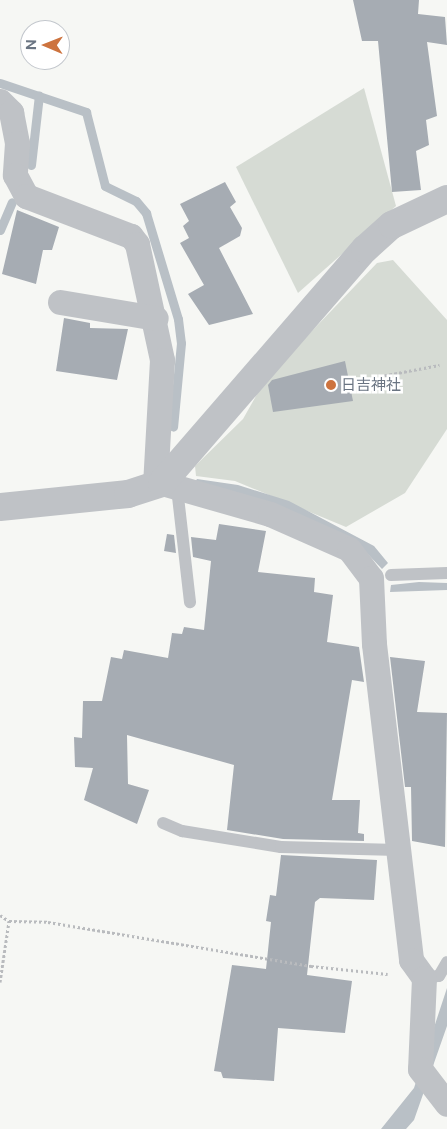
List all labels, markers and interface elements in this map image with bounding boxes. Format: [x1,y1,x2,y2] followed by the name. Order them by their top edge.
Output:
[20,20,70,70] north arrow
[23,39,39,50] text: N
[341,376,401,394] place label: 日吉神社
[325,379,337,391] marker: 日吉神社

